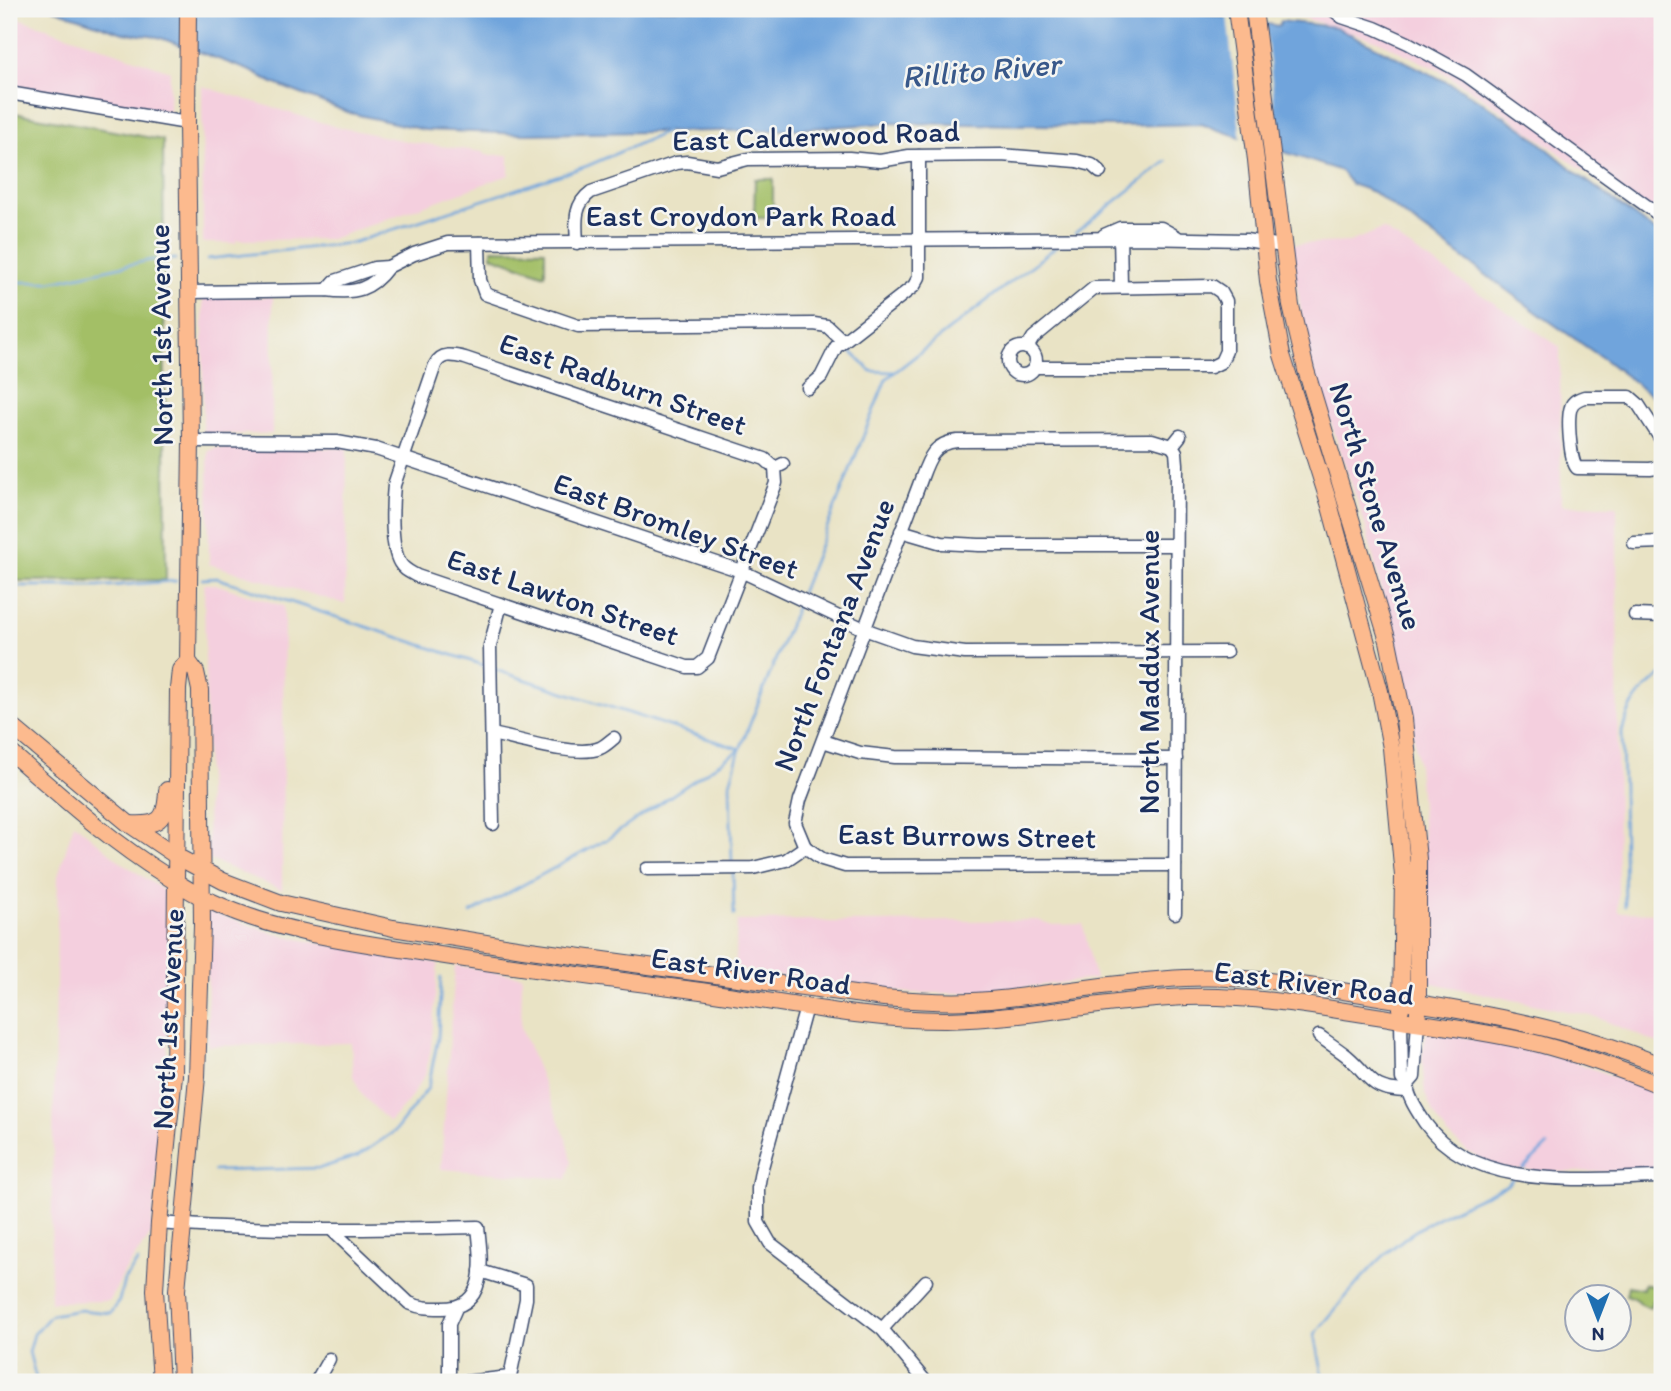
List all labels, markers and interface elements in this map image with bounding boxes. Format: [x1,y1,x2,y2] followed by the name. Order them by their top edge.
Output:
[900,44,1065,96] water label: Rillito River
[672,112,960,159] street label: East Calderwood Road
[586,197,896,234] street label: East Croydon Park Road
[140,224,181,446] street label: North 1st Avenue
[495,324,752,443] street label: East Radburn Street
[1321,377,1432,634] street label: North Stone Avenue
[548,464,804,587] street label: East Bromley Street
[764,493,903,776] street label: North Fontana Avenue
[1130,529,1167,815] street label: North Maddux Avenue
[442,539,684,654] street label: East Lawton Street
[838,815,1096,856] street label: East Burrows Street
[143,907,192,1131] street label: North 1st Avenue
[649,938,853,1003] street label: East River Road
[1212,952,1416,1013] street label: East River Road
[1562,1282,1632,1352] north arrow
[1592,1323,1604,1346] text: N

